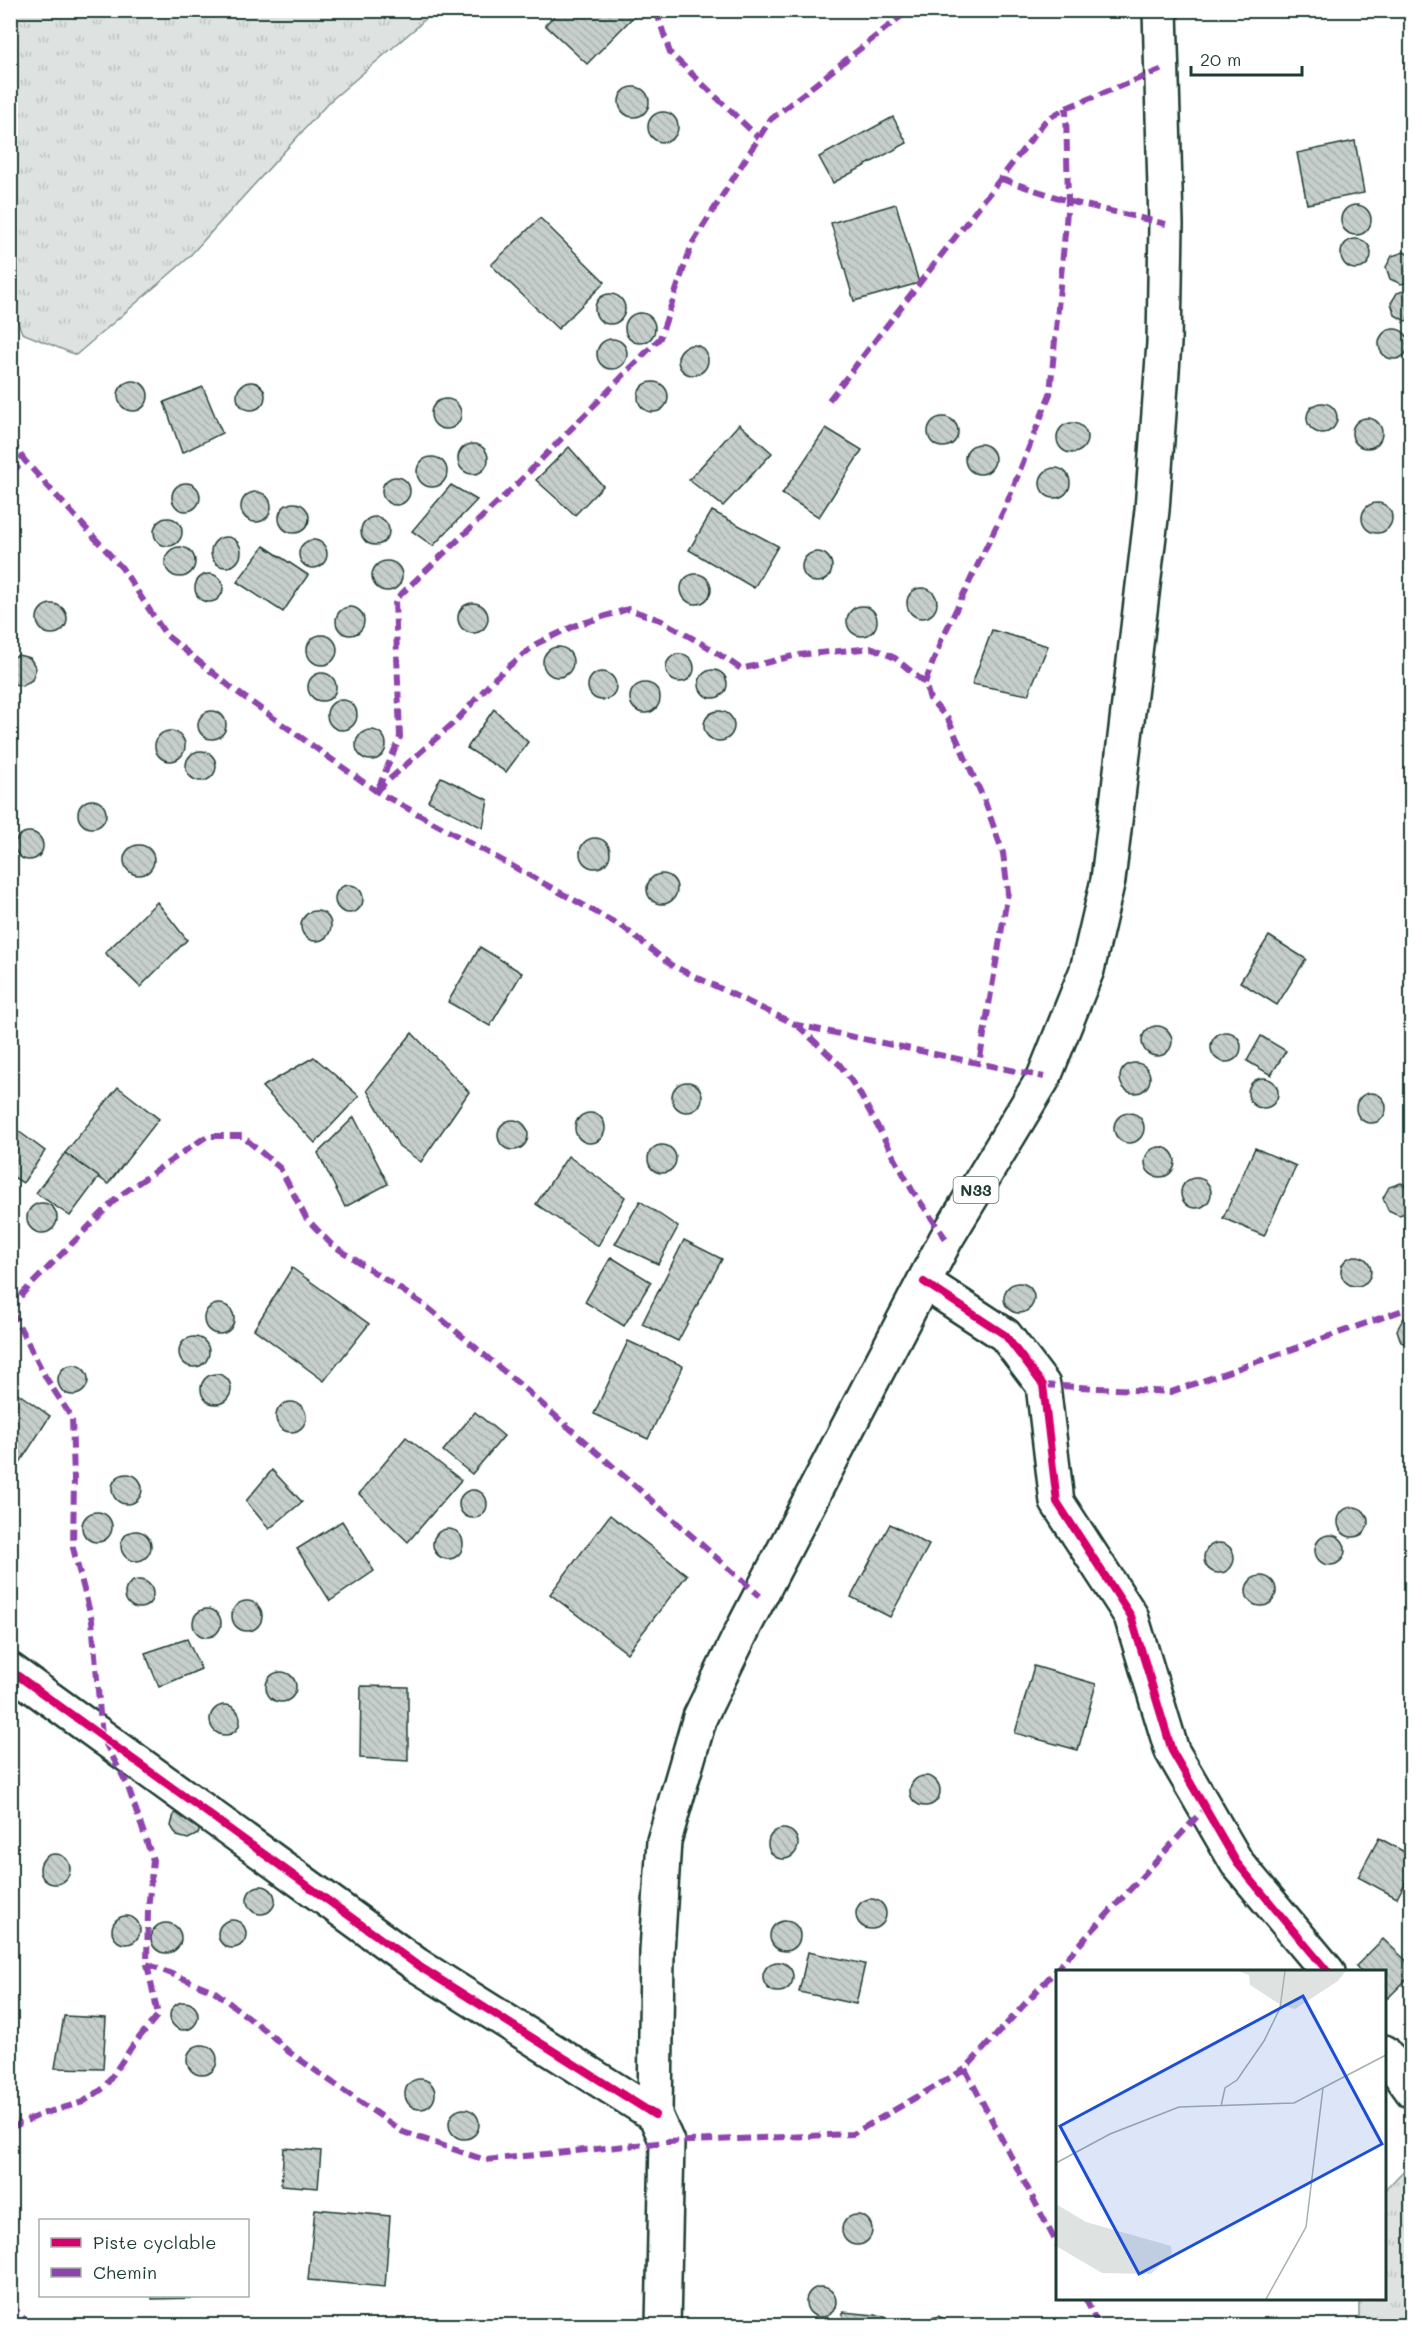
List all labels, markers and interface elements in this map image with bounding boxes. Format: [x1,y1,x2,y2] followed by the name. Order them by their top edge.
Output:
[1191,39,1302,77] scale bar
[1200,47,1241,71] text: 20 m
[954,1177,998,1203] road number: N33
[1056,1970,1386,2300] inset map
[39,2219,249,2297] legend
[93,2230,217,2254] text: Piste cyclable
[93,2260,157,2284] text: Chemin

